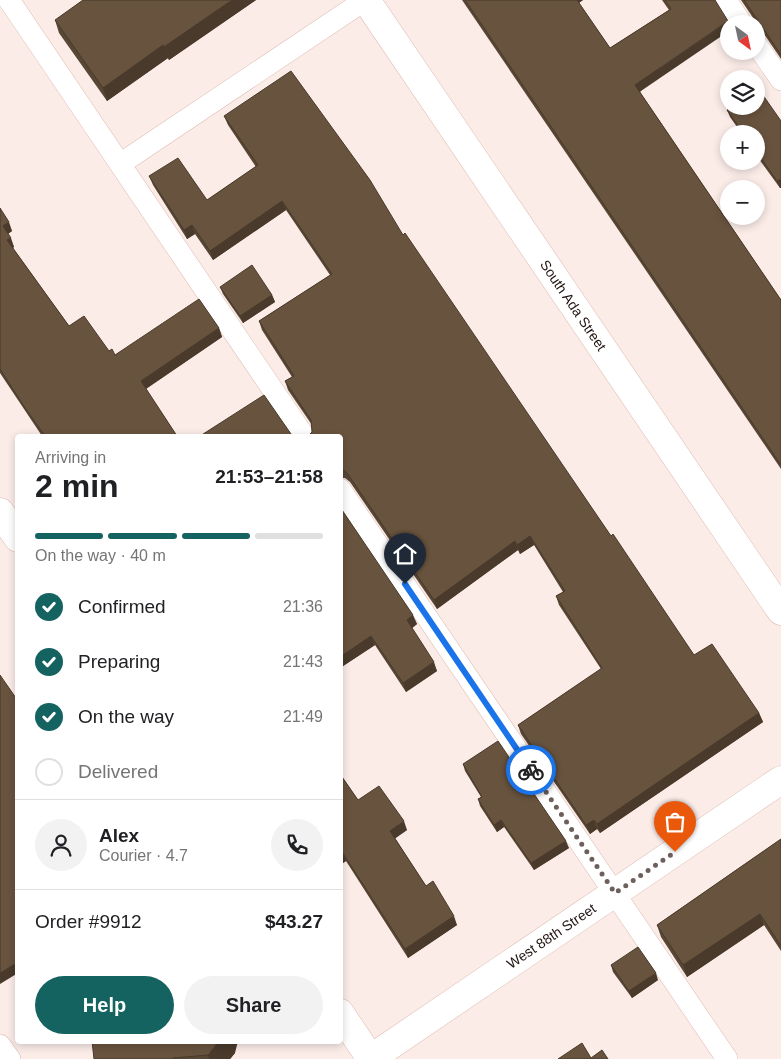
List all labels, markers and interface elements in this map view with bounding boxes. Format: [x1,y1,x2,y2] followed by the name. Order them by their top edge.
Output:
[720,15,765,60] north arrow
[720,15,765,225] map controls
[720,70,765,115] button: layers
[720,125,765,170] button: +
[720,180,765,225] button: −
[537,257,610,354] street label: South Ada Street
[35,449,106,466] text: Arriving in
[215,466,323,487] text: 21:53–21:58
[35,468,119,504] text: 2 min
[384,533,426,584] pin
[391,540,419,568] icon: home
[35,547,166,564] text: On the way · 40 m
[35,593,63,621] icon: check
[78,596,166,617] text: Confirmed
[283,598,323,615] text: 21:36
[35,648,63,676] icon: check
[78,651,160,672] text: Preparing
[283,653,323,670] text: 21:43
[35,703,63,731] icon: check
[78,706,174,727] text: On the way
[283,708,323,725] text: 21:49
[506,745,556,795] courier
[517,756,545,784] icon: bike
[78,761,158,782] text: Delivered
[654,801,696,852] pin
[661,808,689,836] icon: bag
[35,819,87,871] button: person
[271,819,323,871] button: phone
[99,825,139,846] text: Alex
[99,847,188,864] text: Courier · 4.7
[504,900,599,972] street label: West 88th Street
[35,911,142,932] text: Order #9912
[265,911,323,932] text: $43.27
[35,976,174,1034] button: Help
[184,976,323,1034] button: Share

